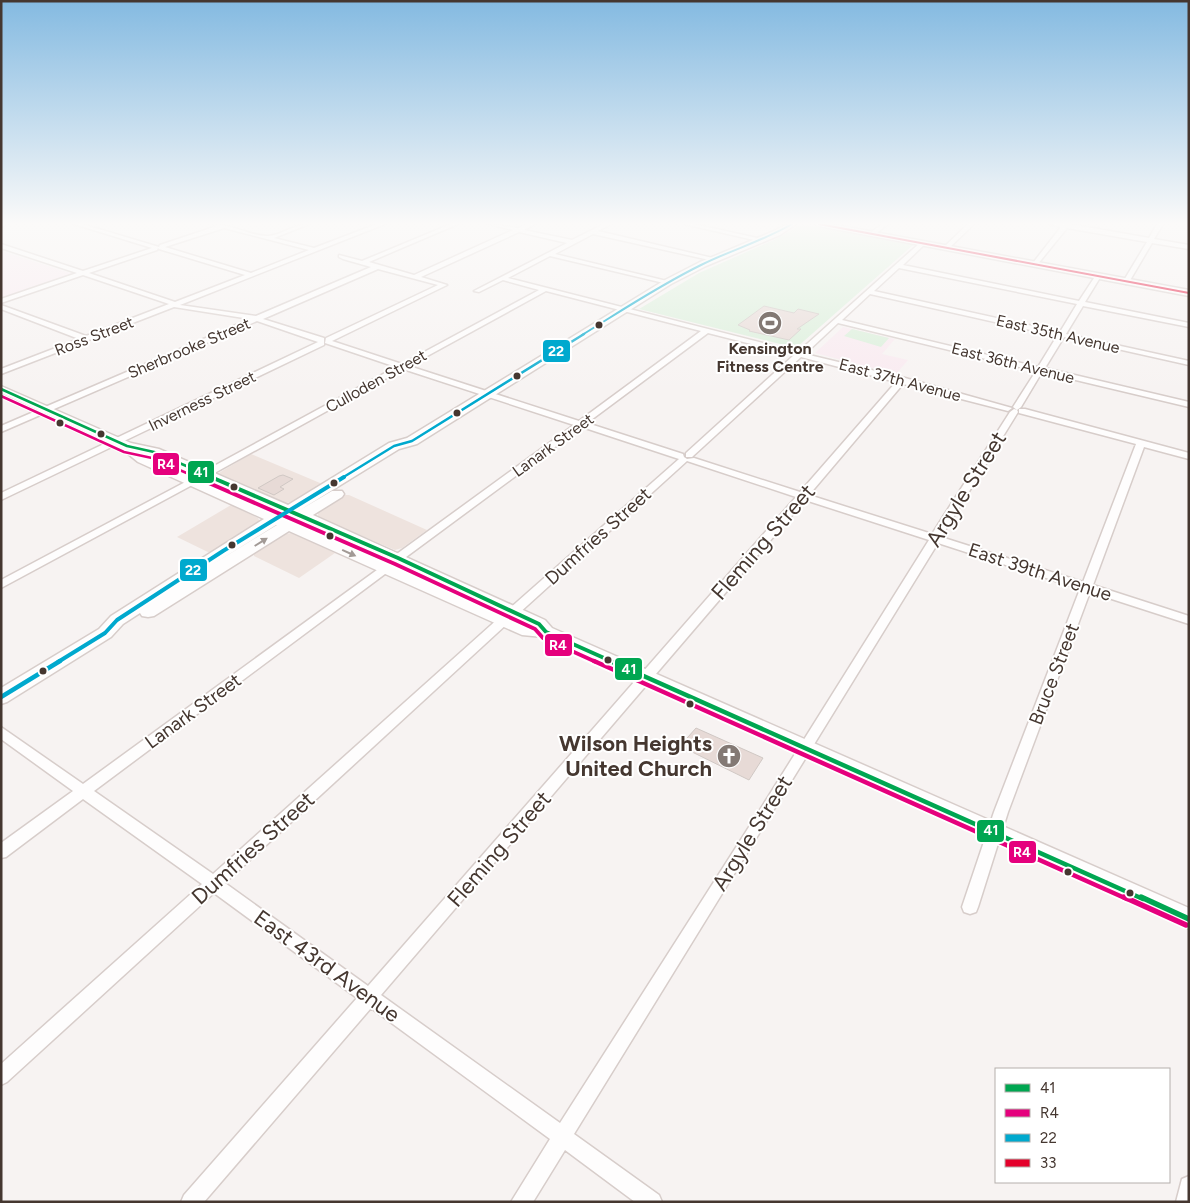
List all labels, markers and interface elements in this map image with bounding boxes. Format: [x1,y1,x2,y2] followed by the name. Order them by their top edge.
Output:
[757,310,783,336] sports icon: Kensington Fitness Centre
[994,311,1122,357] street label: East 35th Avenue
[52,312,136,360] street label: Ross Street
[125,314,253,382] street label: Sherbrooke Street
[594,320,604,330] unlabelled marker
[542,339,571,363] line badge: 22
[716,339,824,376] place label: Kensington Fitness Centre
[950,339,1077,388] street label: East 36th Avenue
[548,343,564,360] text: 22
[322,345,430,417] street label: Culloden Street
[837,355,963,405] street label: East 37th Avenue
[145,367,259,435] street label: Inverness Street
[512,371,522,381] unlabelled marker
[452,408,462,418] unlabelled marker
[509,409,597,481] street label: Lanark Street
[55,418,65,428] unlabelled marker
[920,426,1012,552] street label: Argyle Street
[96,429,106,439] unlabelled marker
[152,452,180,476] line badge: R4
[157,456,175,473] text: R4
[187,460,215,484] line badge: 41
[194,464,208,481] text: 41
[329,478,339,488] unlabelled marker
[705,478,821,606] street label: Fleming Street
[229,482,239,492] unlabelled marker
[540,482,656,590] street label: Dumfries Street
[325,531,335,541] unlabelled marker
[255,538,268,547] one-way arrow
[965,538,1115,606] street label: East 39th Avenue
[227,540,237,550] unlabelled marker
[342,549,356,557] one-way arrow
[179,558,208,582] line badge: 22
[185,562,201,579] text: 22
[1024,620,1084,728] street label: Bruce Street
[544,633,573,657] line badge: R4
[549,637,567,654] text: R4
[603,655,613,665] unlabelled marker
[614,657,643,681] line badge: 41
[622,661,636,678] text: 41
[38,666,48,676] unlabelled marker
[140,668,246,754] street label: Lanark Street
[685,699,695,709] unlabelled marker
[559,730,712,782] place label: Wilson Heights United Church
[716,743,742,769] church icon: Wilson Heights United Church
[706,770,798,896] street label: Argyle Street
[441,785,557,913] street label: Fleming Street
[186,786,320,910] street label: Dumfries Street
[976,819,1005,843] line badge: 41
[984,822,998,839] text: 41
[1008,840,1037,864] line badge: R4
[1013,844,1031,861] text: R4
[1063,867,1073,877] unlabelled marker
[1125,888,1135,898] unlabelled marker
[249,904,405,1028] street label: East 43rd Avenue
[995,1068,1170,1183] legend
[1040,1079,1056,1097] text: 41
[1040,1104,1059,1122] text: R4
[1040,1129,1057,1147] text: 22
[1040,1154,1056,1172] text: 33

